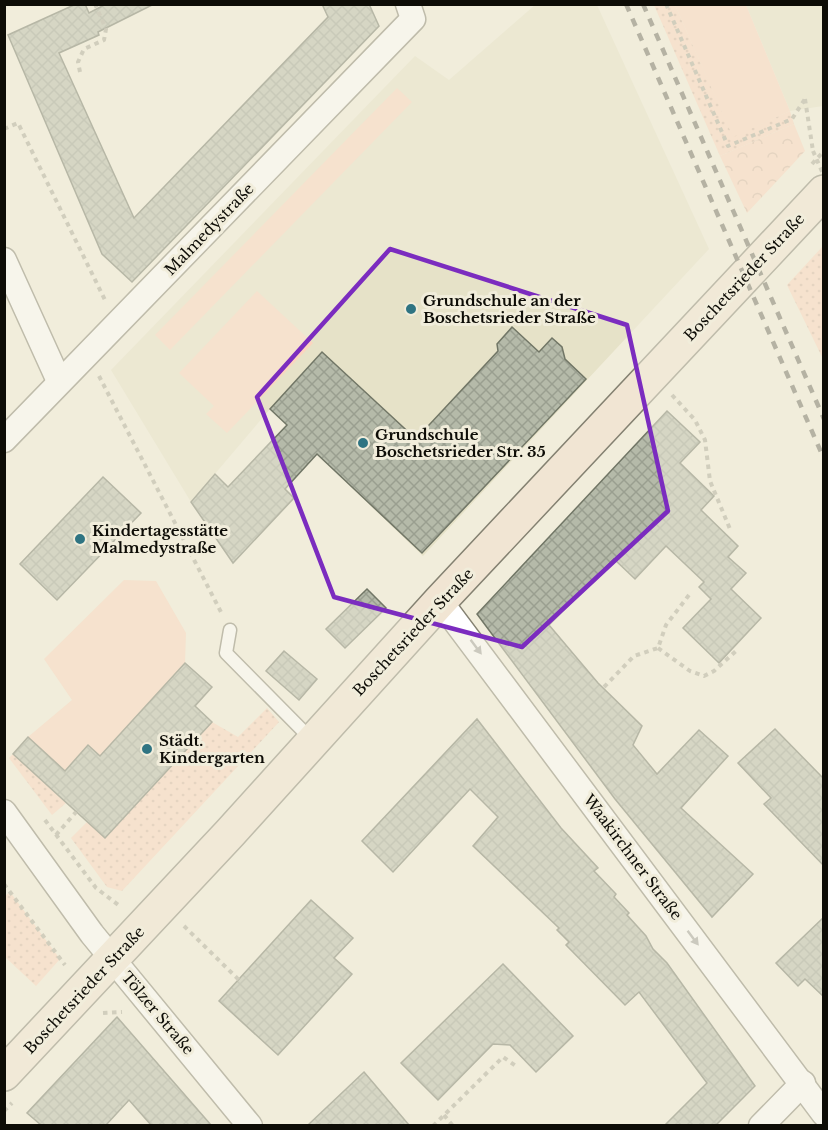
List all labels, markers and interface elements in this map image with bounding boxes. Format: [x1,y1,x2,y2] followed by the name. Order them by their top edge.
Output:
[160,179,258,279] street label: Malmedystraße
[680,209,808,345] street label: Boschetsrieder Straße
[423,291,596,327] place label: Grundschule an der Boschetsrieder Straße
[404,302,418,316] marker: Grundschule an der Boschetsrieder Straße
[375,425,546,461] place label: Grundschule Boschetsrieder Str. 35
[356,436,370,450] marker: Grundschule Boschetsrieder Str. 35
[92,521,228,557] place label: Kindertagesstätte Malmedystraße
[73,532,87,546] marker: Kindertagesstätte Malmedystraße
[349,564,477,700] street label: Boschetsrieder Straße
[469,639,482,655] one-way arrow
[159,731,265,767] place label: Städt. Kindergarten
[140,742,154,756] marker: Städt. Kindergarten
[579,790,686,924] street label: Waakirchner Straße
[20,922,148,1058] street label: Boschetsrieder Straße
[687,930,699,945] one-way arrow
[118,968,198,1058] street label: Tölzer Straße

